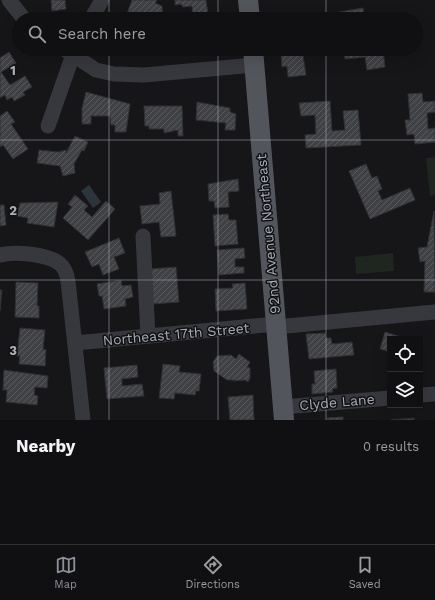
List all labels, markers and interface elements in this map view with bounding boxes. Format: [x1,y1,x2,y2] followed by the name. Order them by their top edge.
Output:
[12,12,423,56] search box
[26,23,48,45] icon: search
[58,25,146,43] text: Search here
[10,63,16,78] text: 1
[253,153,283,315] street label: 92nd Avenue Northeast
[9,203,17,218] text: 2
[102,320,250,348] street label: Northeast 17th Street
[387,336,423,408] map controls
[387,336,423,372] button: locate
[9,343,17,358] text: 3
[387,372,423,408] button: layers
[299,391,375,413] street label: Clyde Lane
[16,436,75,456] text: Nearby
[363,439,419,454] text: 0 results
[54,554,77,591] tab: Map
[186,554,240,591] tab: Directions
[349,554,381,591] tab: Saved

